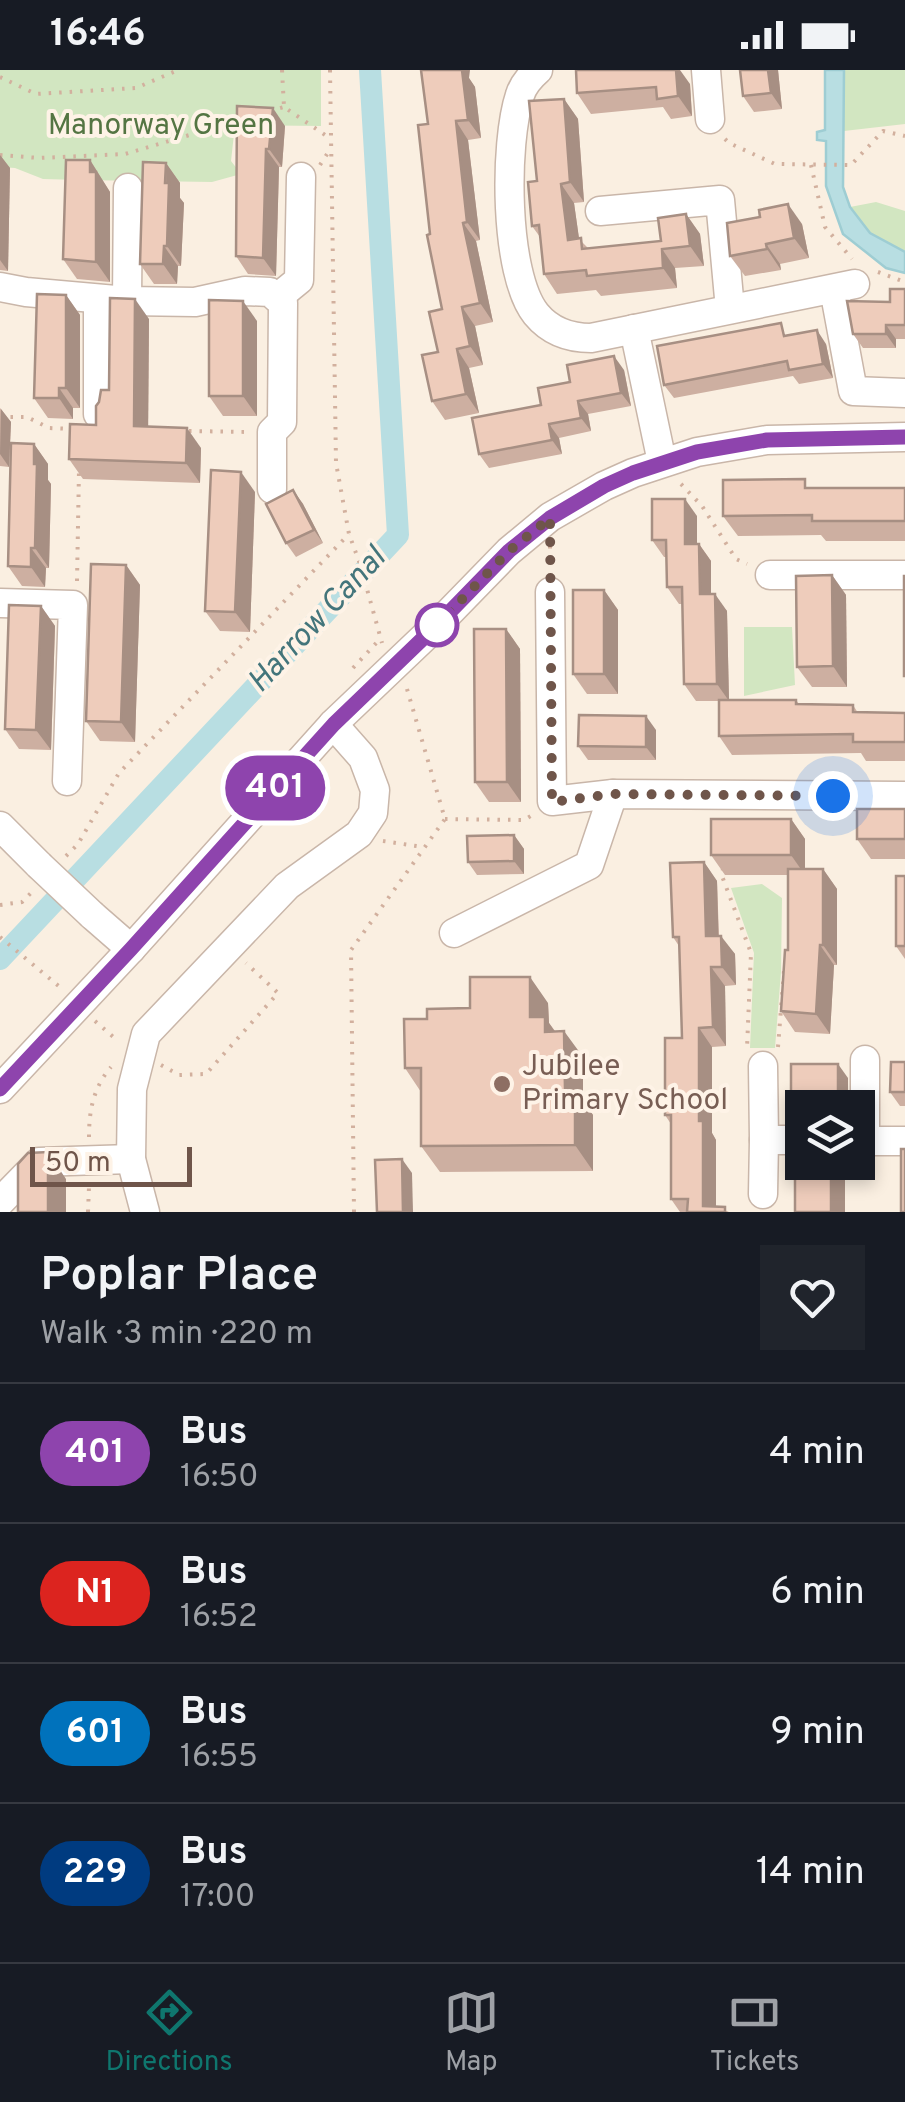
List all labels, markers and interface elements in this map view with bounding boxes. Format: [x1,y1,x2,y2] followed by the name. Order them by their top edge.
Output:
[50,11,146,60] text: 16:46
[48,108,274,145] park label: Manorway Green
[240,538,397,702] water label: Harrow Canal
[416,604,458,646] unlabelled marker
[218,756,332,820] line badge: 401
[245,766,305,810] text: 401
[808,771,858,821] your location
[522,1049,728,1120] place label: Jubilee Primary School
[491,1073,513,1095] marker: Jubilee Primary School
[785,1090,875,1180] map controls
[785,1090,875,1180] button: layers
[30,1142,192,1186] scale bar
[45,1146,111,1182] text: 50 m
[760,1245,865,1350] button: heart
[40,1247,318,1307] text: Poplar Place
[40,1315,313,1355] text: Walk · 3 min · 220 m
[180,1409,247,1458] text: Bus
[769,1429,865,1478] text: 4 min
[65,1431,125,1475] text: 401
[180,1458,259,1498] text: 16:50
[180,1549,247,1598] text: Bus
[770,1569,865,1618] text: 6 min
[75,1571,115,1615] text: N1
[180,1598,258,1638] text: 16:52
[180,1689,247,1738] text: Bus
[770,1709,865,1758] text: 9 min
[66,1711,124,1755] text: 601
[180,1738,258,1778] text: 16:55
[180,1829,247,1878] text: Bus
[756,1849,865,1898] text: 14 min
[63,1851,127,1895] text: 229
[180,1878,255,1918] text: 17:00
[106,1985,233,2081] tab: Directions
[444,1985,499,2081] tab: Map
[710,1985,799,2081] tab: Tickets

